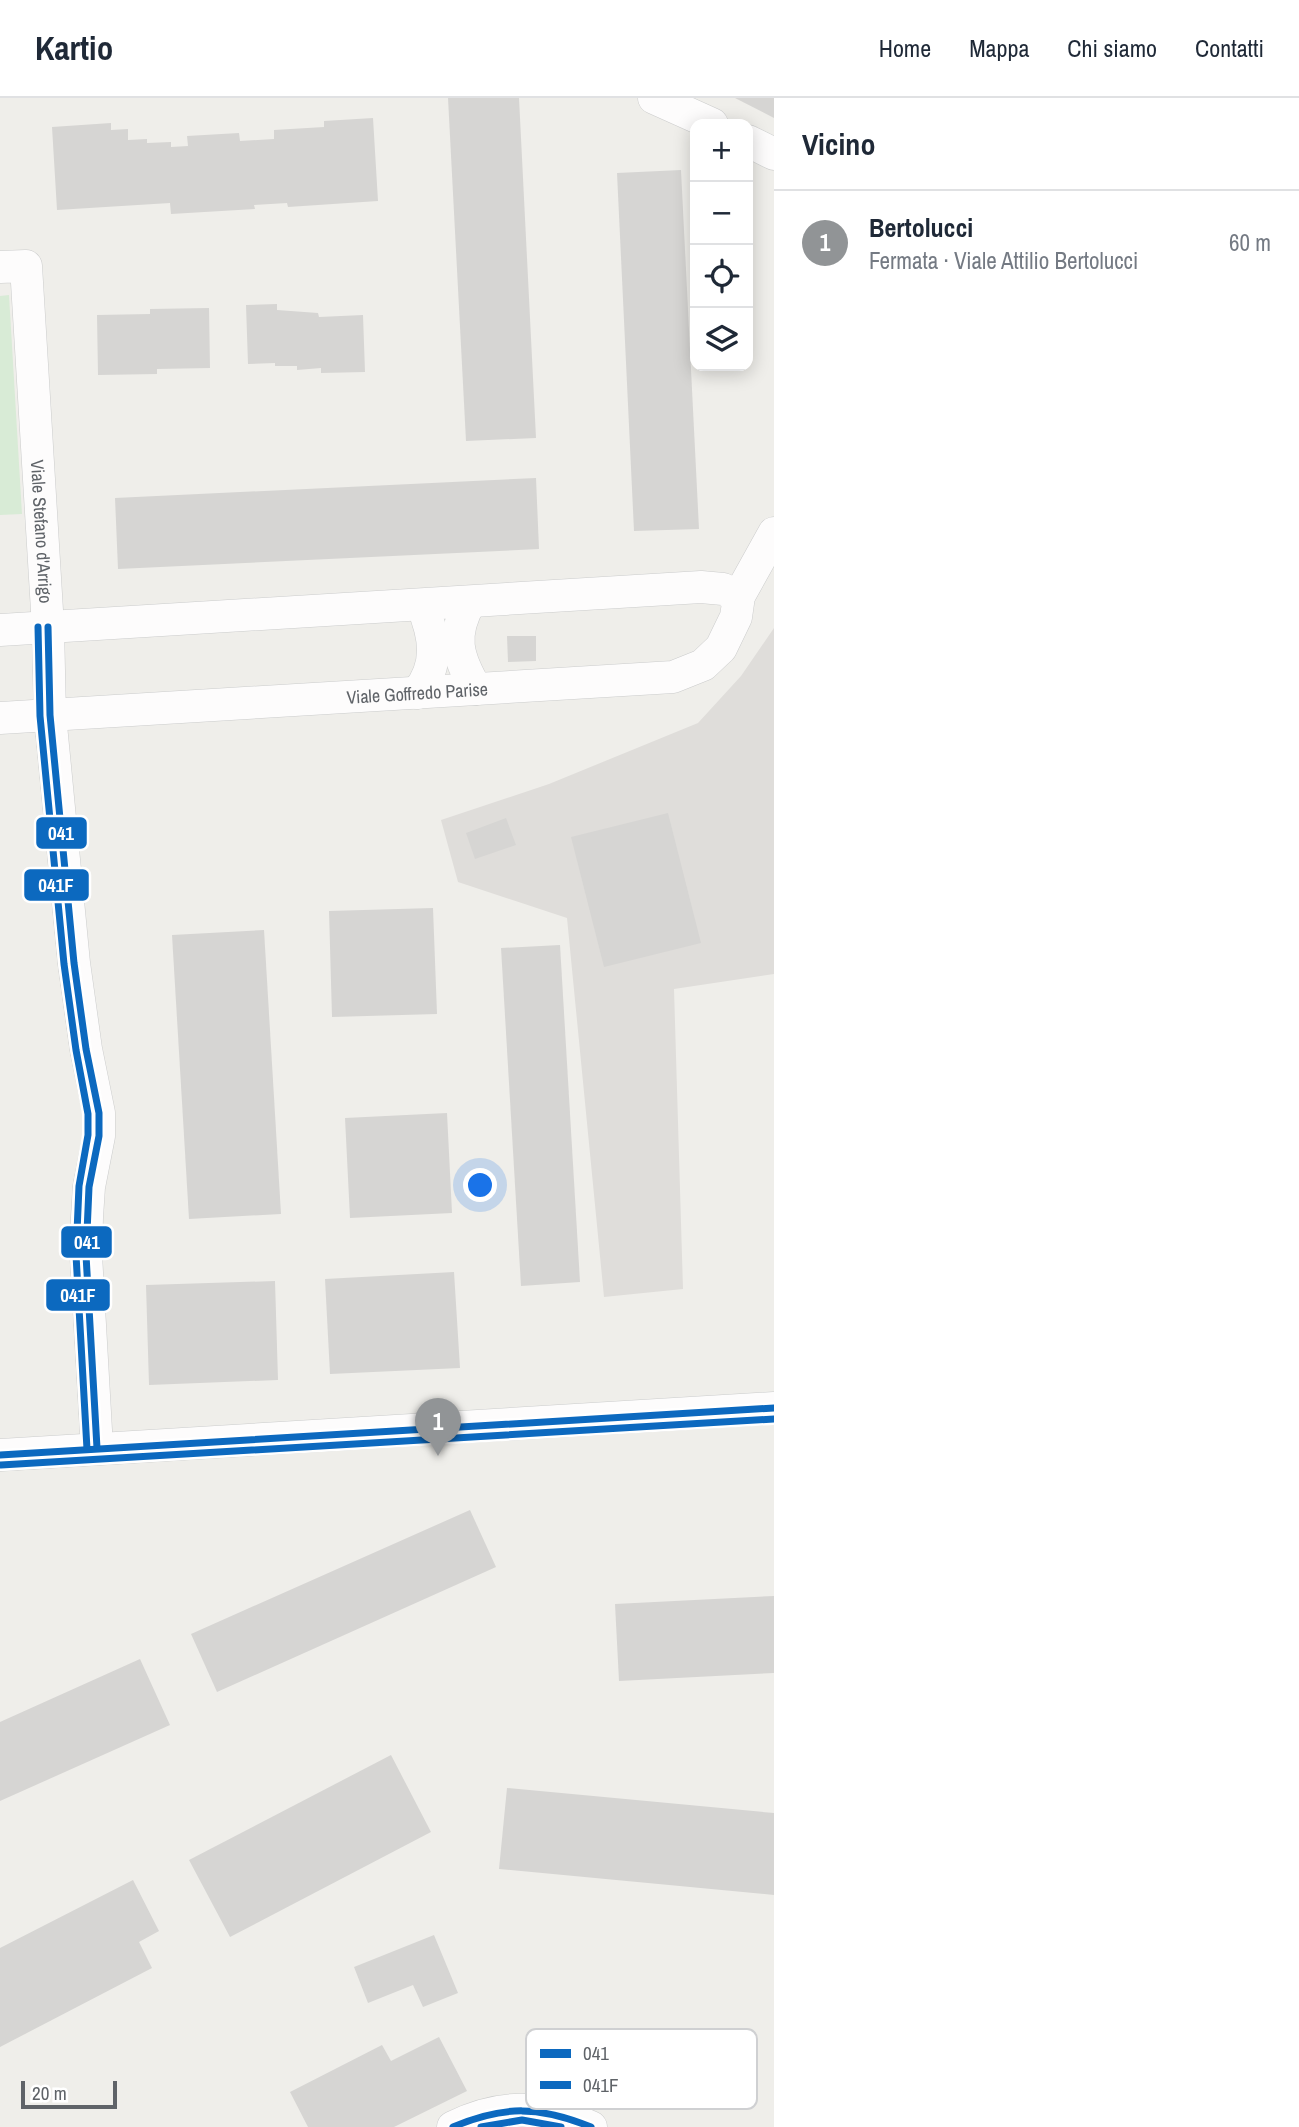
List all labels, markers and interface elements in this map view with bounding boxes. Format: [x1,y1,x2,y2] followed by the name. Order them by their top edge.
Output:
[35,26,113,70] text: Kartio
[879,32,931,64] text: Home
[969,32,1029,64] text: Mappa
[1067,32,1157,64] text: Chi siamo
[1195,32,1264,64] text: Contatti
[690,119,753,371] map controls
[690,119,753,182] button: +
[802,124,875,164] text: Vicino
[690,182,753,245] button: −
[869,210,973,245] text: Bertolucci
[820,227,830,258] text: 1
[1229,227,1271,258] text: 60 m
[690,245,753,308] button: locate
[869,245,1138,276] text: Fermata · Viale Attilio Bertolucci
[690,308,753,371] button: layers
[25,459,59,604] street label: Viale Stefano d'Arrigo
[346,676,489,709] street label: Viale Goffredo Parise
[35,816,88,850] line badge: 041
[48,820,74,846] text: 041
[23,868,90,902] line badge: 041F
[38,872,74,898] text: 041F
[463,1168,497,1202] your location
[60,1225,113,1259] line badge: 041
[74,1229,100,1255] text: 041
[45,1278,111,1312] line badge: 041F
[60,1282,96,1308] text: 041F
[415,1398,461,1456] pin: 1
[526,2029,757,2109] legend
[583,2040,609,2066] text: 041
[583,2072,619,2098] text: 041F
[21,2078,117,2110] scale bar
[32,2080,67,2106] text: 20 m

